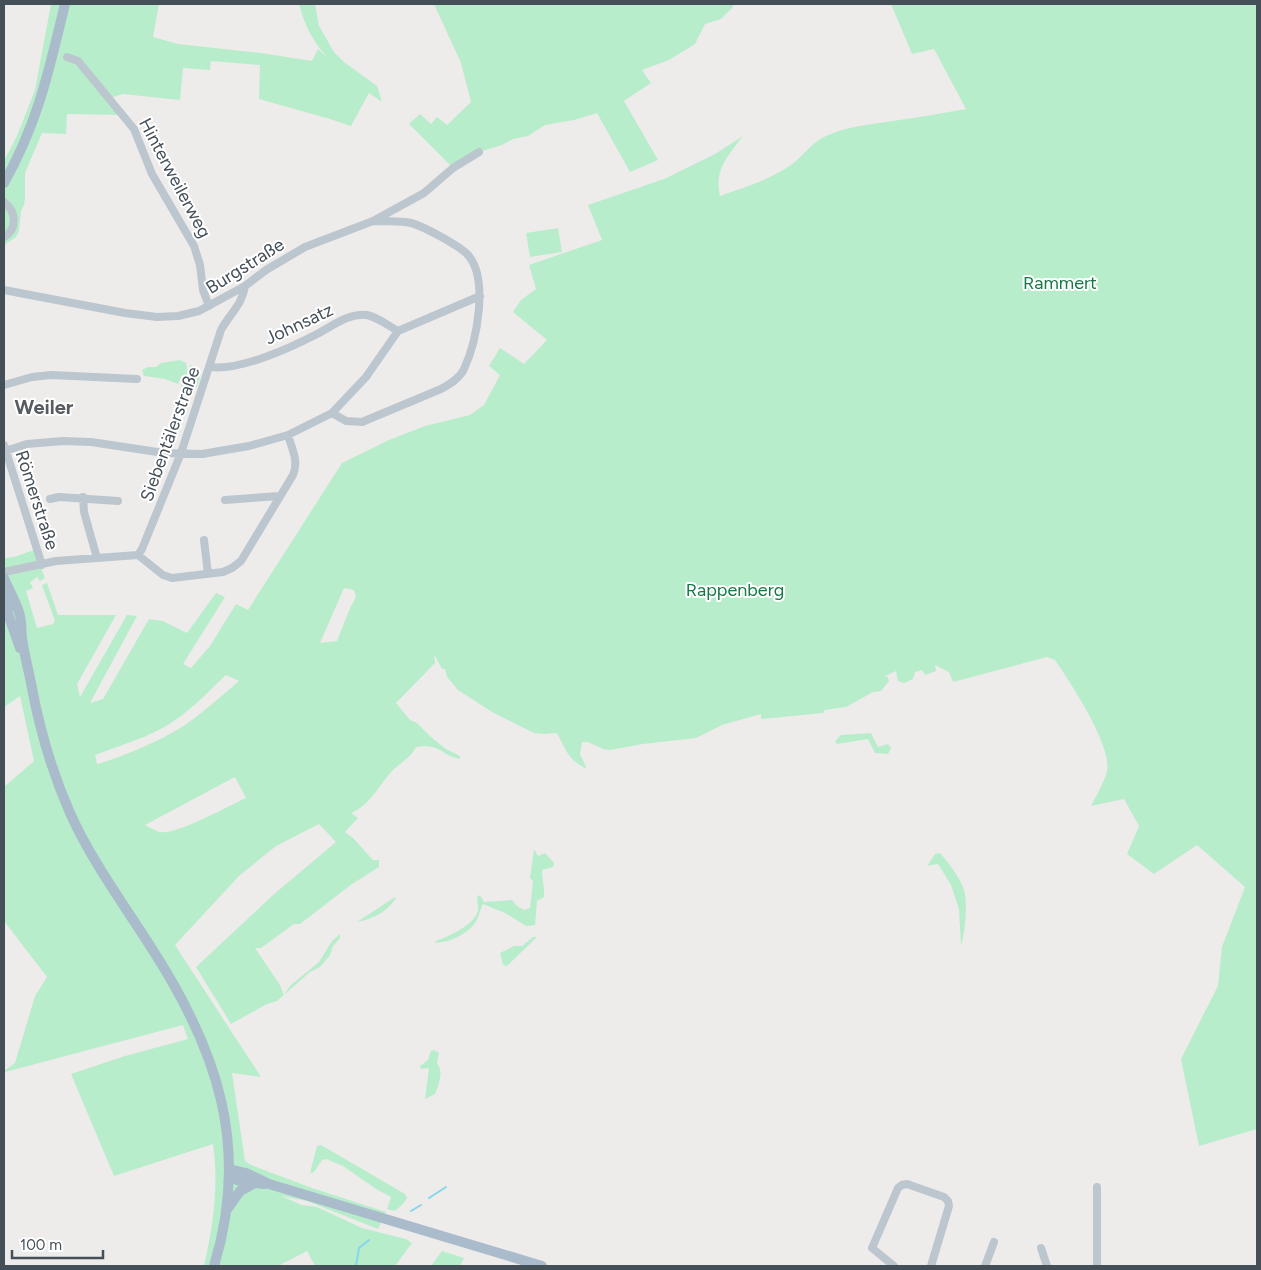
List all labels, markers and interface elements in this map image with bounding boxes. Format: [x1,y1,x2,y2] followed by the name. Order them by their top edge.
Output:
[134,114,216,242] street label: Hinterweilerweg
[202,233,288,299] street label: Burgstraße
[1023,272,1097,294] park label: Rammert
[261,299,337,349] street label: Johnsatz
[135,363,205,504] street label: Siebentälerstraße
[15,395,74,419] district label: Weiler
[11,447,63,553] street label: Römerstraße
[686,579,784,601] park label: Rappenberg
[12,1228,104,1260] scale bar
[20,1236,62,1254] text: 100 m

